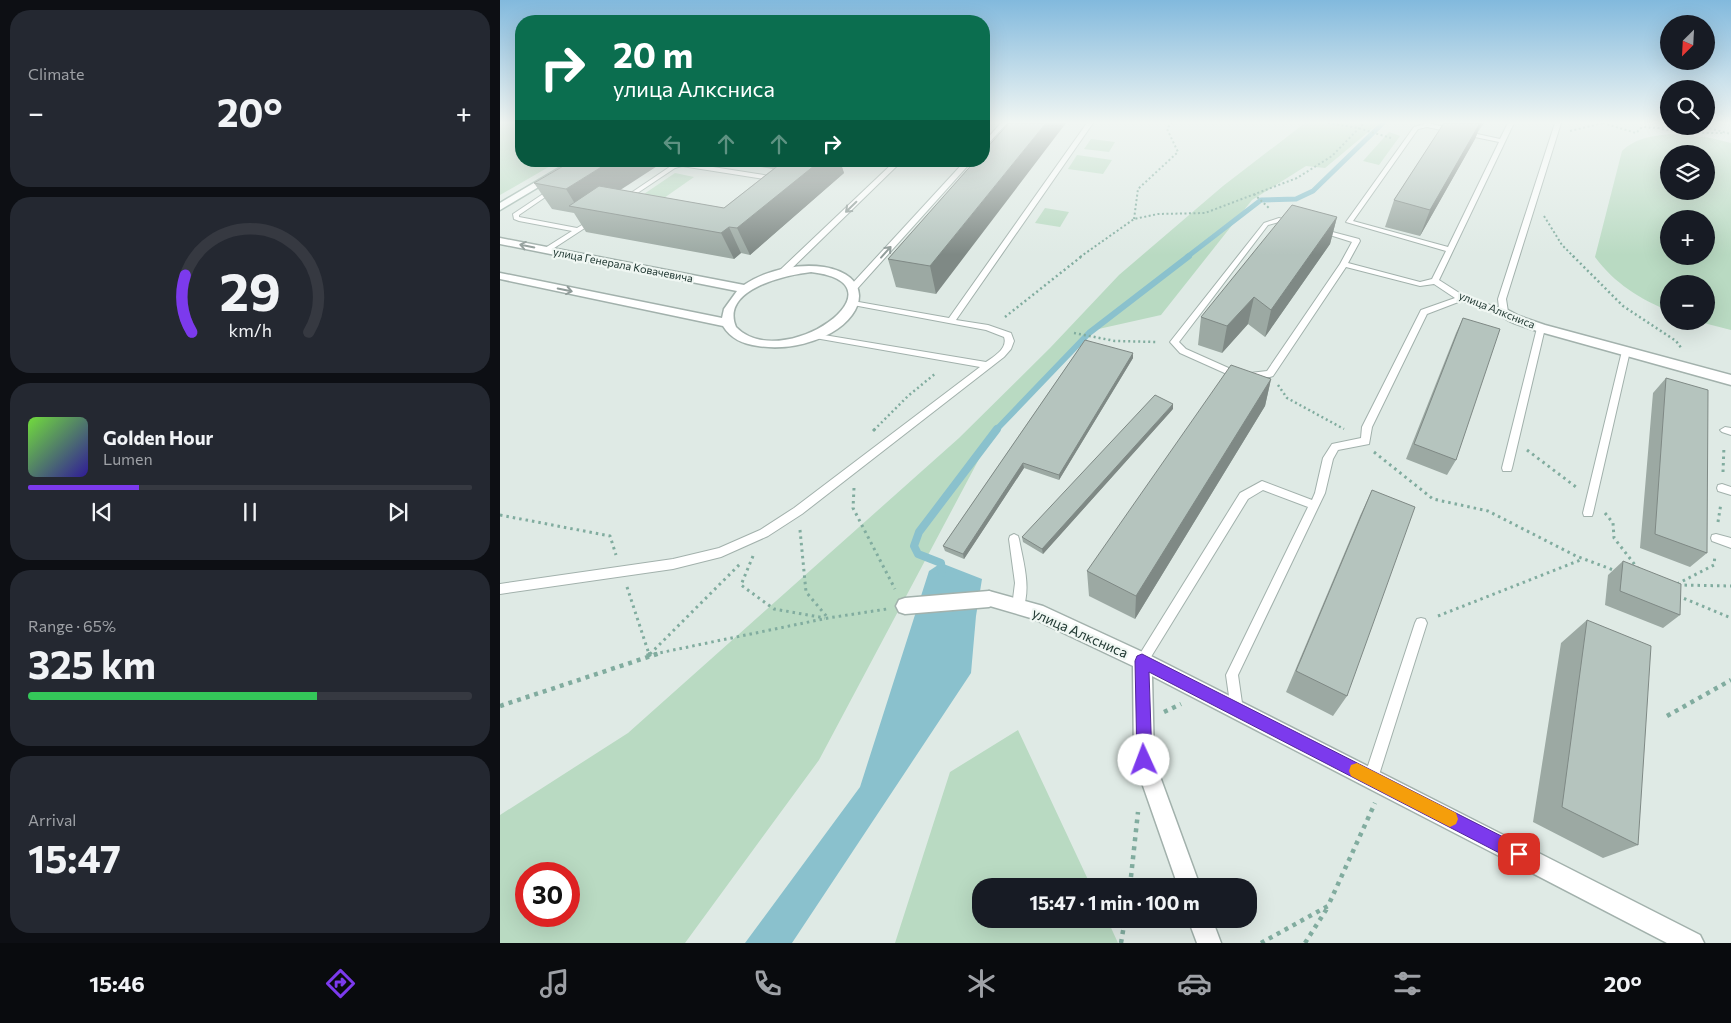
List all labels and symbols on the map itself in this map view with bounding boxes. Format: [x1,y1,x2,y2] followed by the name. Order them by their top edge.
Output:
[1660,15,1715,70] north arrow
[845,201,858,213] one-way arrow
[520,241,536,250] one-way arrow
[552,245,694,284] street label: улица Генерала Ковачевича
[880,246,892,259] one-way arrow
[556,285,572,295] one-way arrow
[1457,288,1537,331] street label: улица Алксниса
[1030,604,1131,661] street label: улица Алксниса
[1117,733,1169,785] position arrow
[1498,833,1540,875] pin
[515,862,580,927] speed limit sign: 30

